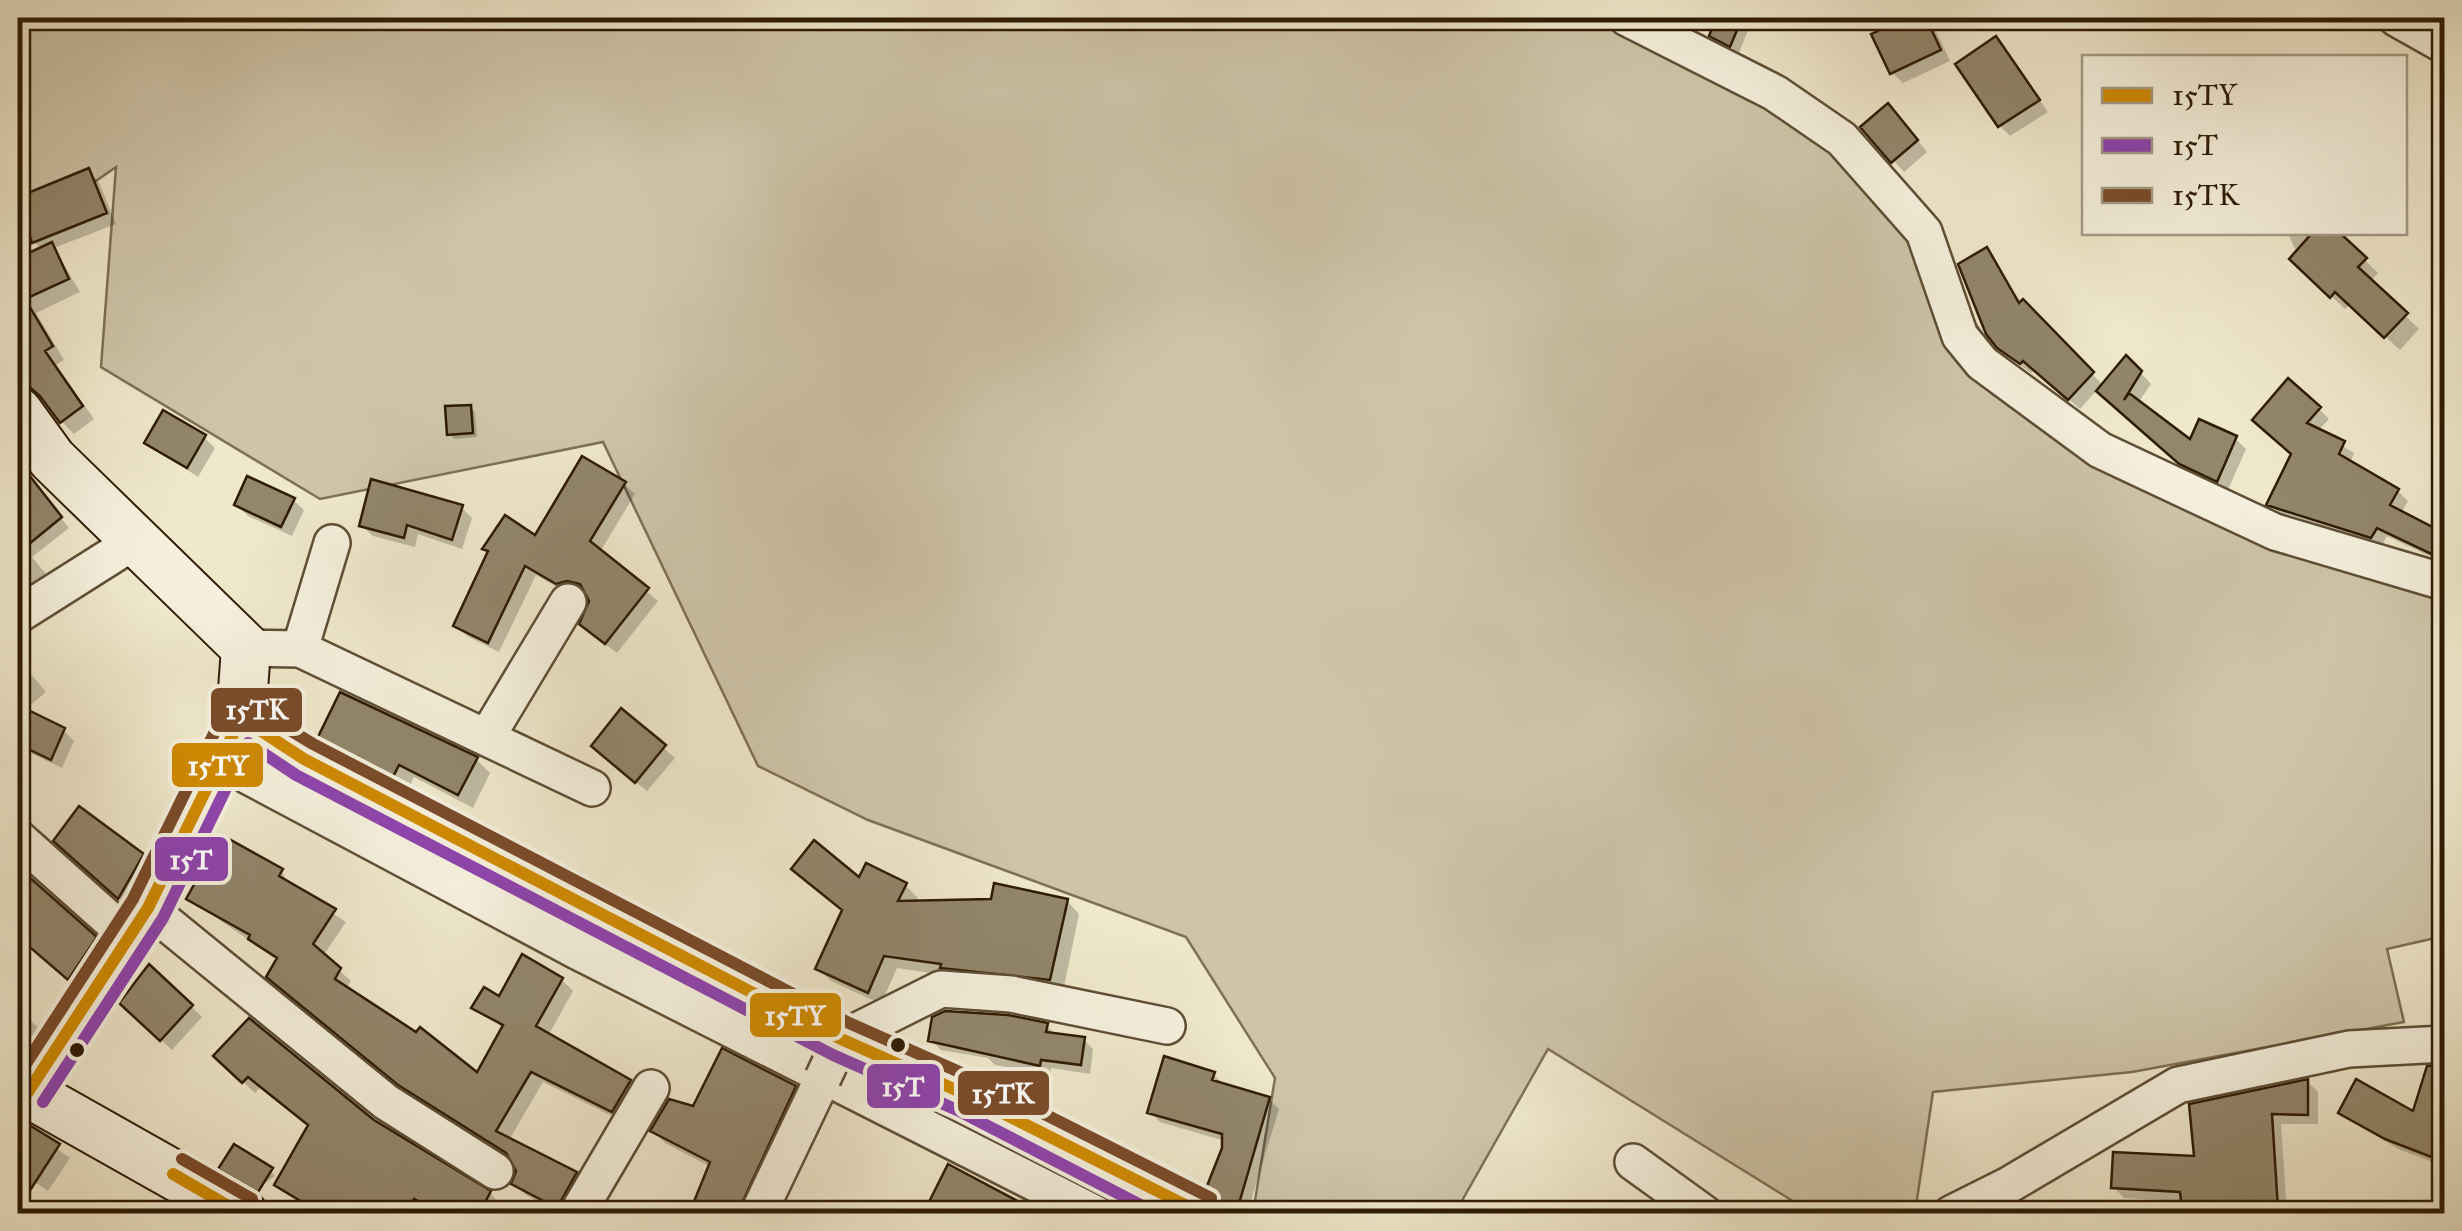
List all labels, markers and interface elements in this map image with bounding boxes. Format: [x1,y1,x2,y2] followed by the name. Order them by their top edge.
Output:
[2082,55,2407,235] legend
[2172,77,2238,113] text: 15TY
[2172,127,2218,163] text: 15T
[2172,177,2240,213] text: 15TK
[209,686,304,734] line badge: 15TK
[226,692,290,727] text: 15TK
[170,741,265,789] line badge: 15TY
[188,748,250,783] text: 15TY
[153,835,230,883] line badge: 15T
[169,842,213,877] text: 15T
[748,991,843,1039] line badge: 15TY
[765,998,827,1033] text: 15TY
[888,1035,908,1055] unlabelled marker
[67,1040,87,1060] unlabelled marker
[865,1062,942,1110] line badge: 15T
[881,1069,925,1104] text: 15T
[956,1069,1051,1117] line badge: 15TK
[972,1076,1036,1111] text: 15TK

